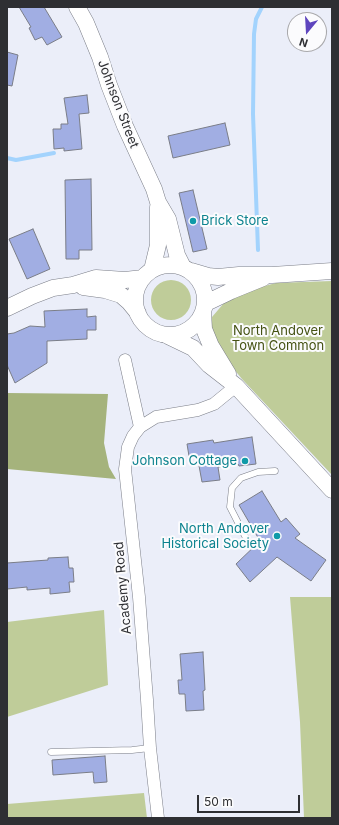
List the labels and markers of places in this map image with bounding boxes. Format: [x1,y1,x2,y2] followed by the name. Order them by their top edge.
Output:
[201,213,268,229] place label: Brick Store
[188,216,198,226] marker: Brick Store
[132,453,237,469] place label: Johnson Cottage
[240,456,250,466] marker: Johnson Cottage
[161,521,269,552] place label: North Andover Historical Society
[272,531,282,541] marker: North Andover Historical Society

